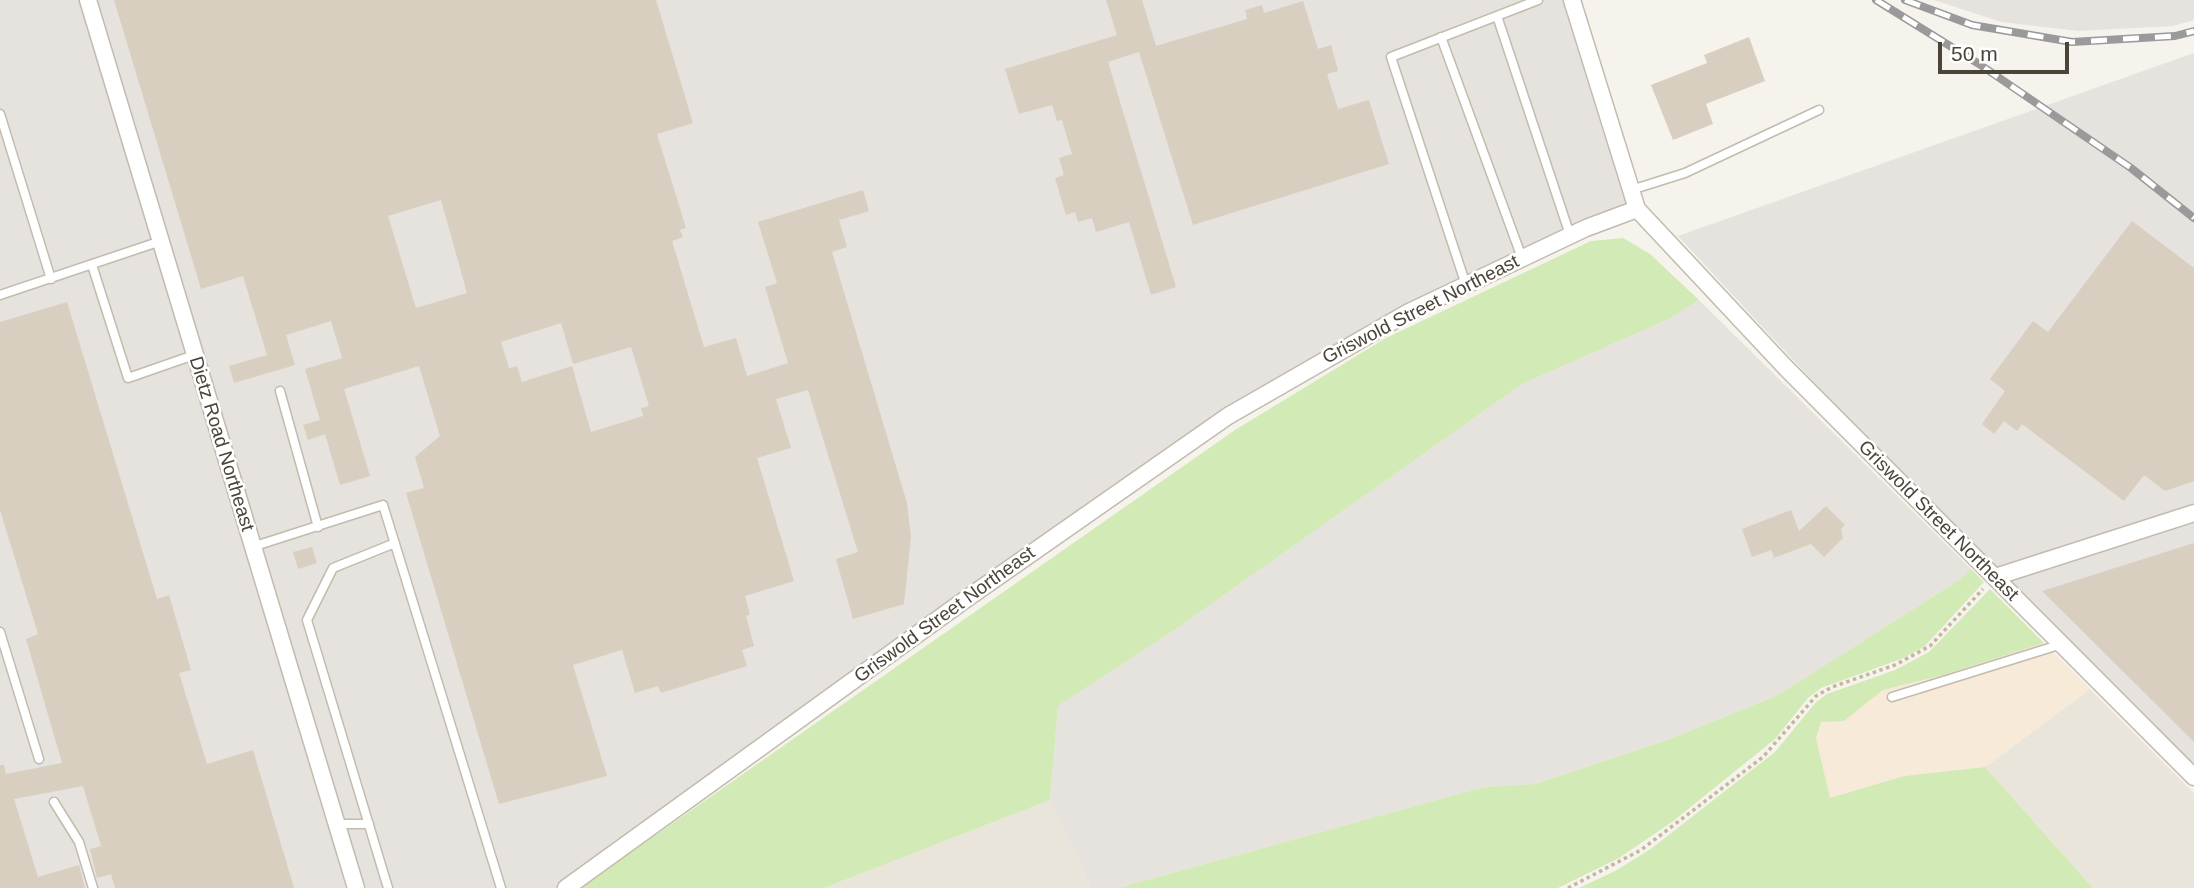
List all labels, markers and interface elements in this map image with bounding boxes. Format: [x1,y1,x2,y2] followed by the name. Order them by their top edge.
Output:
[1942,28,2073,72] scale bar
[1951,42,1998,65] text: 50 m
[1319,250,1523,370] street label: Griswold Street Northeast
[184,354,258,534] street label: Dietz Road Northeast
[1853,436,2023,606] street label: Griswold Street Northeast
[850,542,1040,688] street label: Griswold Street Northeast

